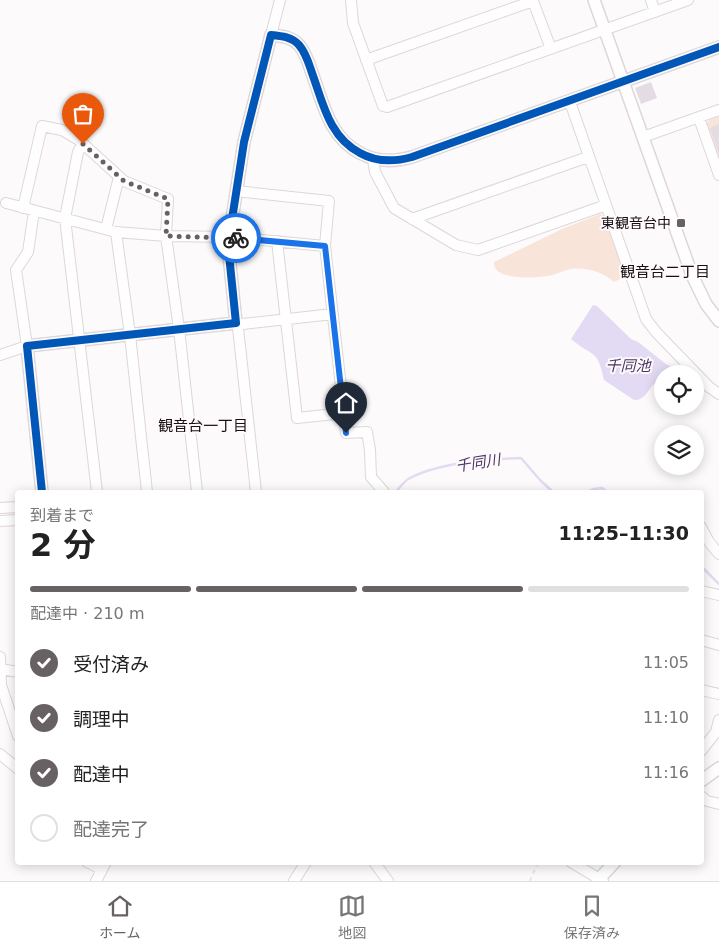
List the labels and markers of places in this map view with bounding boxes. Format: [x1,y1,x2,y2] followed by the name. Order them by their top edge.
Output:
[62,93,104,144] pin
[601,215,671,231] place label: 東観音台中
[675,217,687,229] marker: 東観音台中
[325,382,367,433] pin

